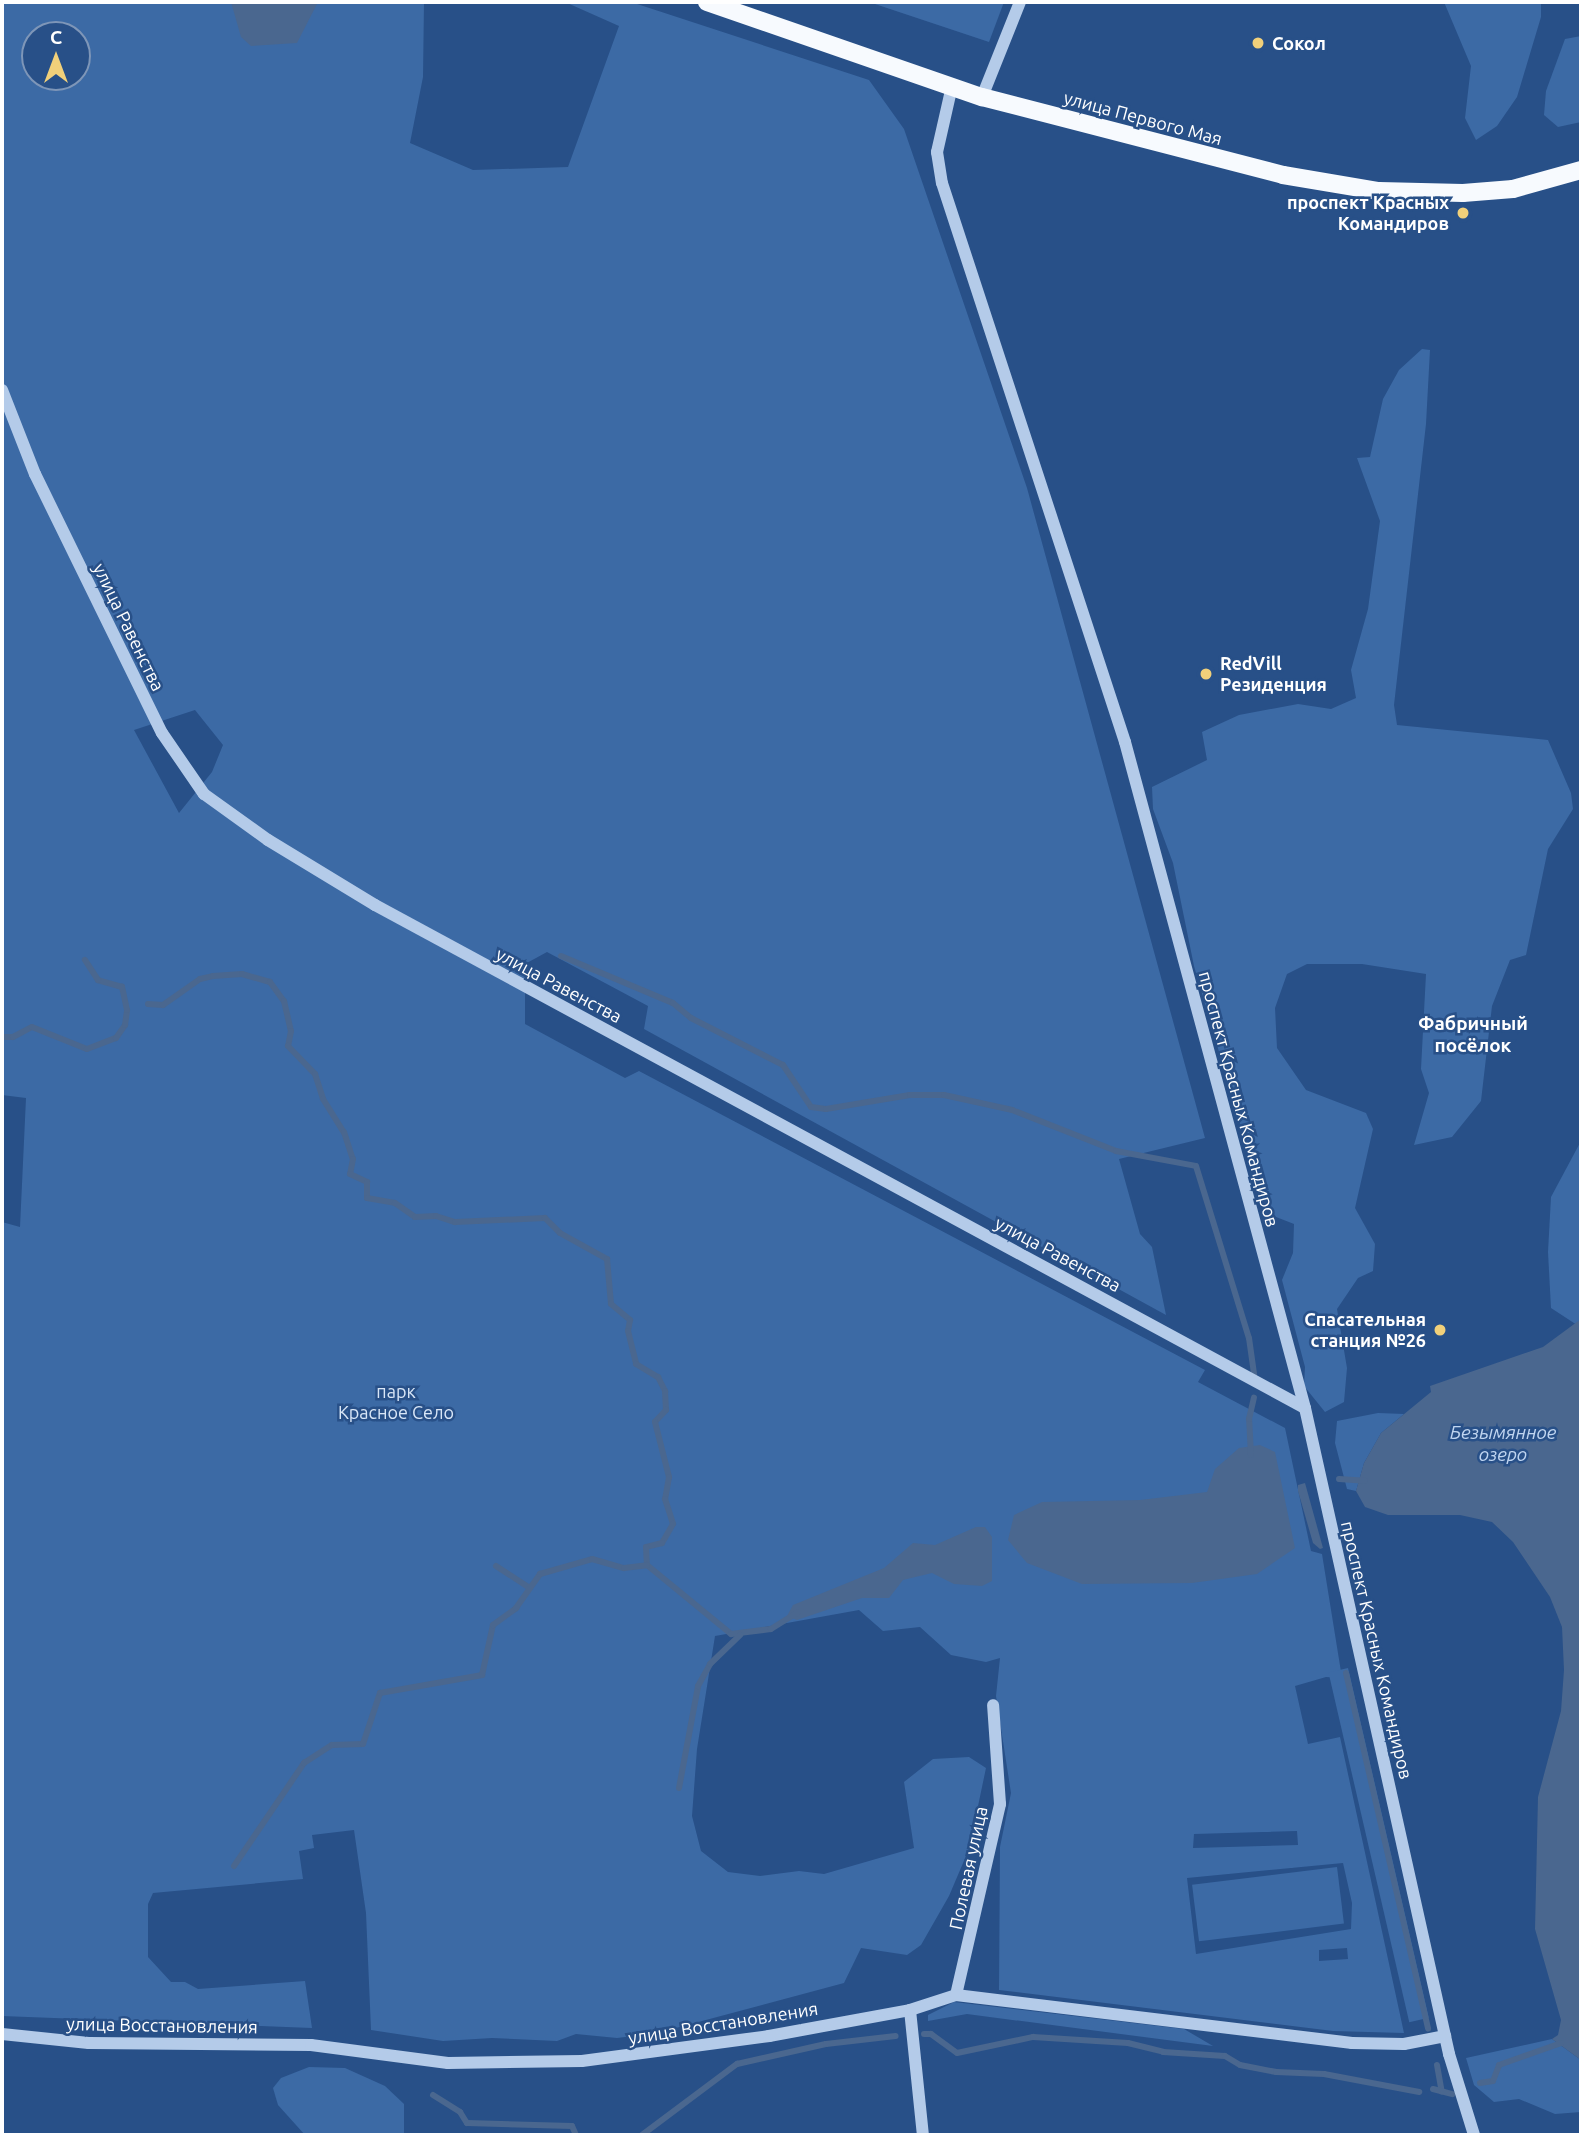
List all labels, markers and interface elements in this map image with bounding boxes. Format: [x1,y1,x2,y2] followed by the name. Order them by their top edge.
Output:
[21,21,91,91] north arrow
[50,26,62,48] text: С
[1272,32,1326,54] place label: Сокол
[1250,35,1266,51] marker: Сокол
[1061,86,1225,150] street label: улица Первого Мая
[1287,192,1449,234] place label: проспект Красных Командиров
[1455,205,1471,221] marker: проспект Красных Командиров
[89,560,169,694] street label: улица Равенства
[1220,653,1327,696] place label: RedVill Резиденция
[1198,666,1214,682] marker: RedVill Резиденция
[492,943,626,1027] street label: улица Равенства
[1194,969,1284,1229] street label: проспект Красных Командиров
[1418,1013,1528,1057] district label: Фабричный посёлок
[991,1212,1125,1296] street label: улица Равенства
[1304,1309,1426,1352] place label: Спасательная станция №26
[1432,1322,1448,1338] marker: Спасательная станция №26
[338,1381,454,1424] park label: парк Красное Село
[1450,1422,1556,1466] water label: Безымянное озеро
[1337,1519,1417,1781] street label: проспект Красных Командиров
[944,1804,992,1932] street label: Полевая улица
[627,1997,819,2049] street label: улица Восстановления
[66,2013,258,2037] street label: улица Восстановления

